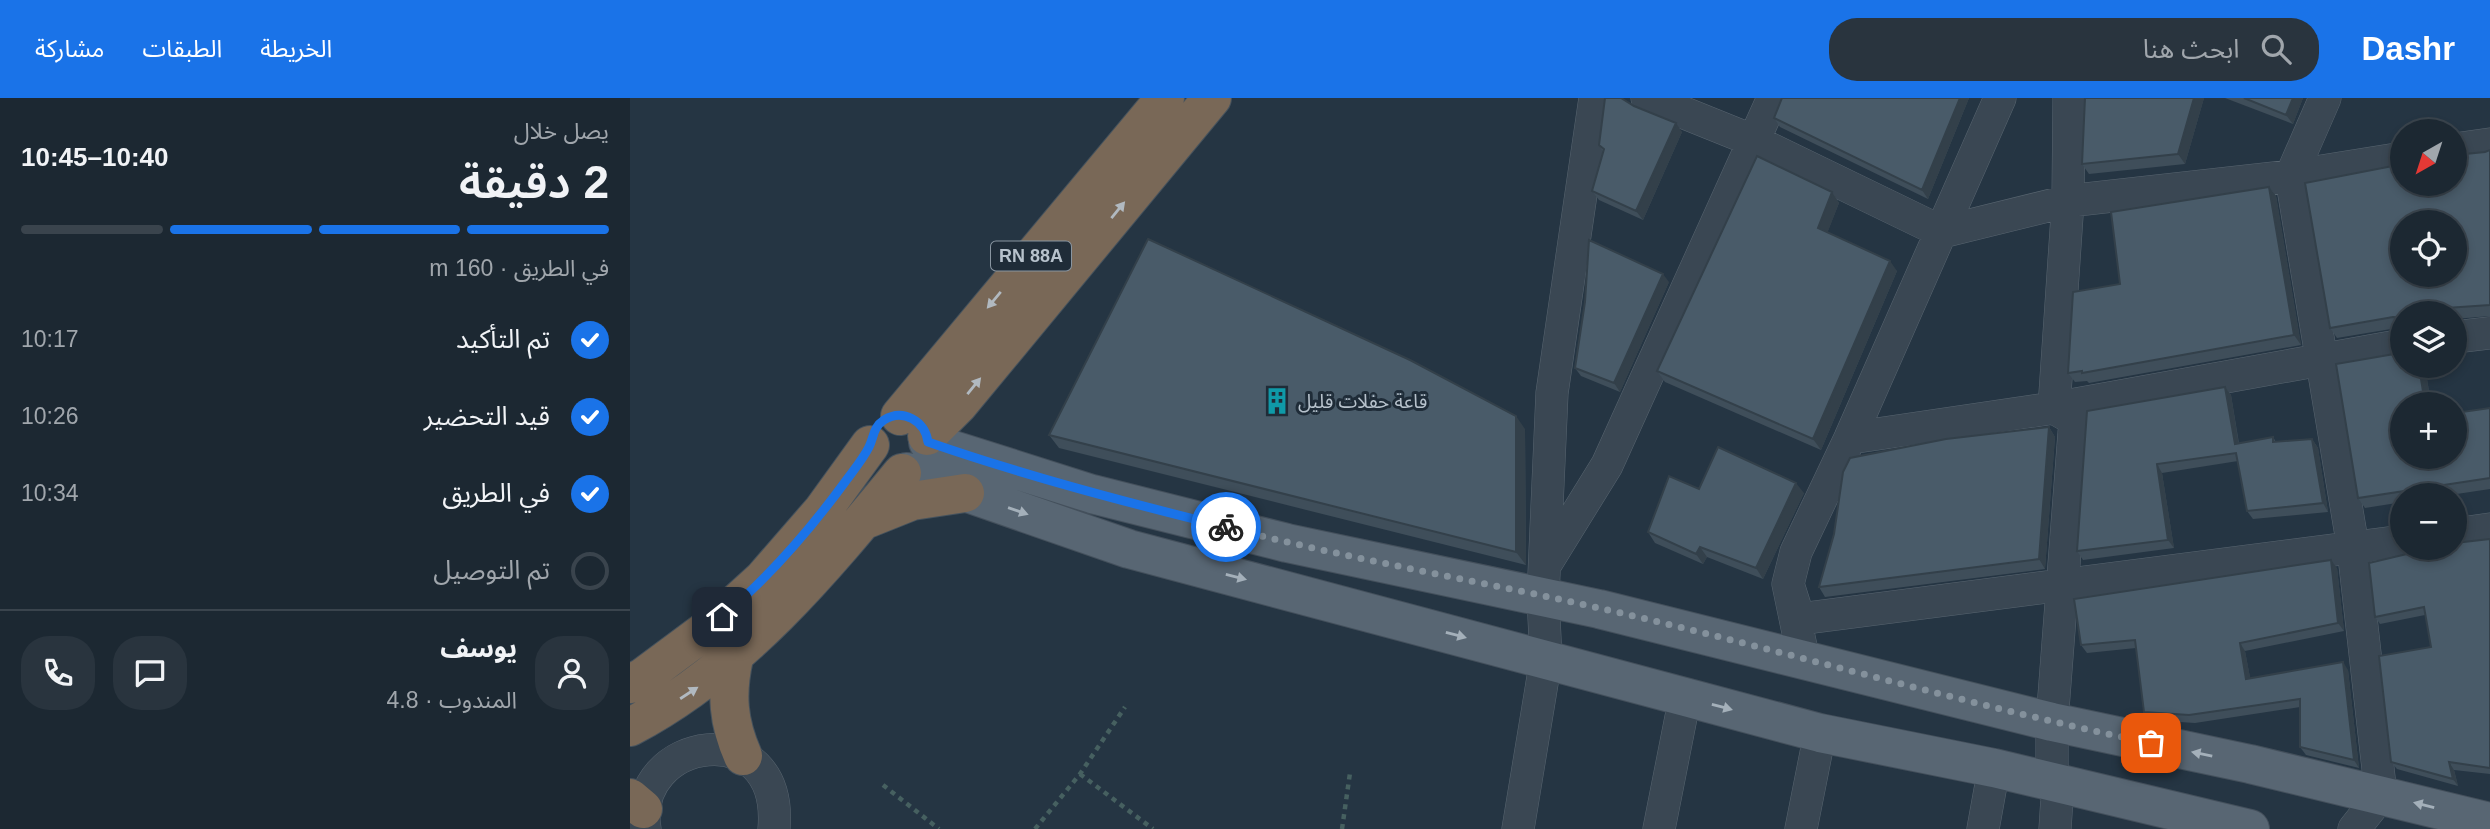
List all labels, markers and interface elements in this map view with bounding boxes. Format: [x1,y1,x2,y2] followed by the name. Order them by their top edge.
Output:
[1829,18,2319,81] search box
[2257,30,2295,68] icon: search
[2361,30,2455,67] text: Dashr
[2143,34,2239,64] text: ابحث هنا
[35,35,104,62] text: مشاركة
[142,35,222,62] text: الطبقات
[260,35,332,62] text: الخريطة
[514,118,609,144] text: يصل خلال
[2390,119,2468,196] north arrow
[2390,119,2467,560] map controls
[21,142,168,172] text: 10:40–10:45
[459,156,609,208] text: 2 دقيقة
[1110,201,1125,218] one-way arrow
[2390,210,2467,287] button: locate
[991,242,1071,271] road number: RN 88A
[429,255,609,281] text: في الطريق · 160 m
[986,291,1002,309] one-way arrow
[2390,301,2467,378] button: layers
[571,321,609,359] icon: check
[456,324,550,354] text: تم التأكيد
[21,326,79,352] text: 10:17
[966,378,981,395] one-way arrow
[1262,386,1292,416] building icon: قاعة حفلات قليل
[1298,391,1427,413] place label: قاعة حفلات قليل
[2390,392,2467,469] button: +
[571,398,609,436] icon: check
[424,401,550,431] text: قيد التحضير
[21,403,79,429] text: 10:26
[571,475,609,513] icon: check
[442,478,550,508] text: في الطريق
[21,480,79,506] text: 10:34
[2390,483,2467,560] button: −
[1191,492,1261,562] courier
[1007,506,1028,517] one-way arrow
[1207,508,1245,546] icon: bike
[433,555,550,585] text: تم التوصيل
[1225,572,1247,583] one-way arrow
[692,587,752,647] pin
[703,598,741,636] icon: home
[1445,630,1466,640] one-way arrow
[440,633,517,663] text: يوسف
[21,636,95,710] button: phone
[113,636,187,710] button: chat
[535,636,609,710] button: person
[679,686,698,699] one-way arrow
[387,687,517,713] text: المندوب · 4.8
[1712,702,1734,713] one-way arrow
[2121,713,2181,773] pin
[2132,724,2170,762] icon: bag
[2191,748,2213,759] one-way arrow
[2413,799,2435,810] one-way arrow

